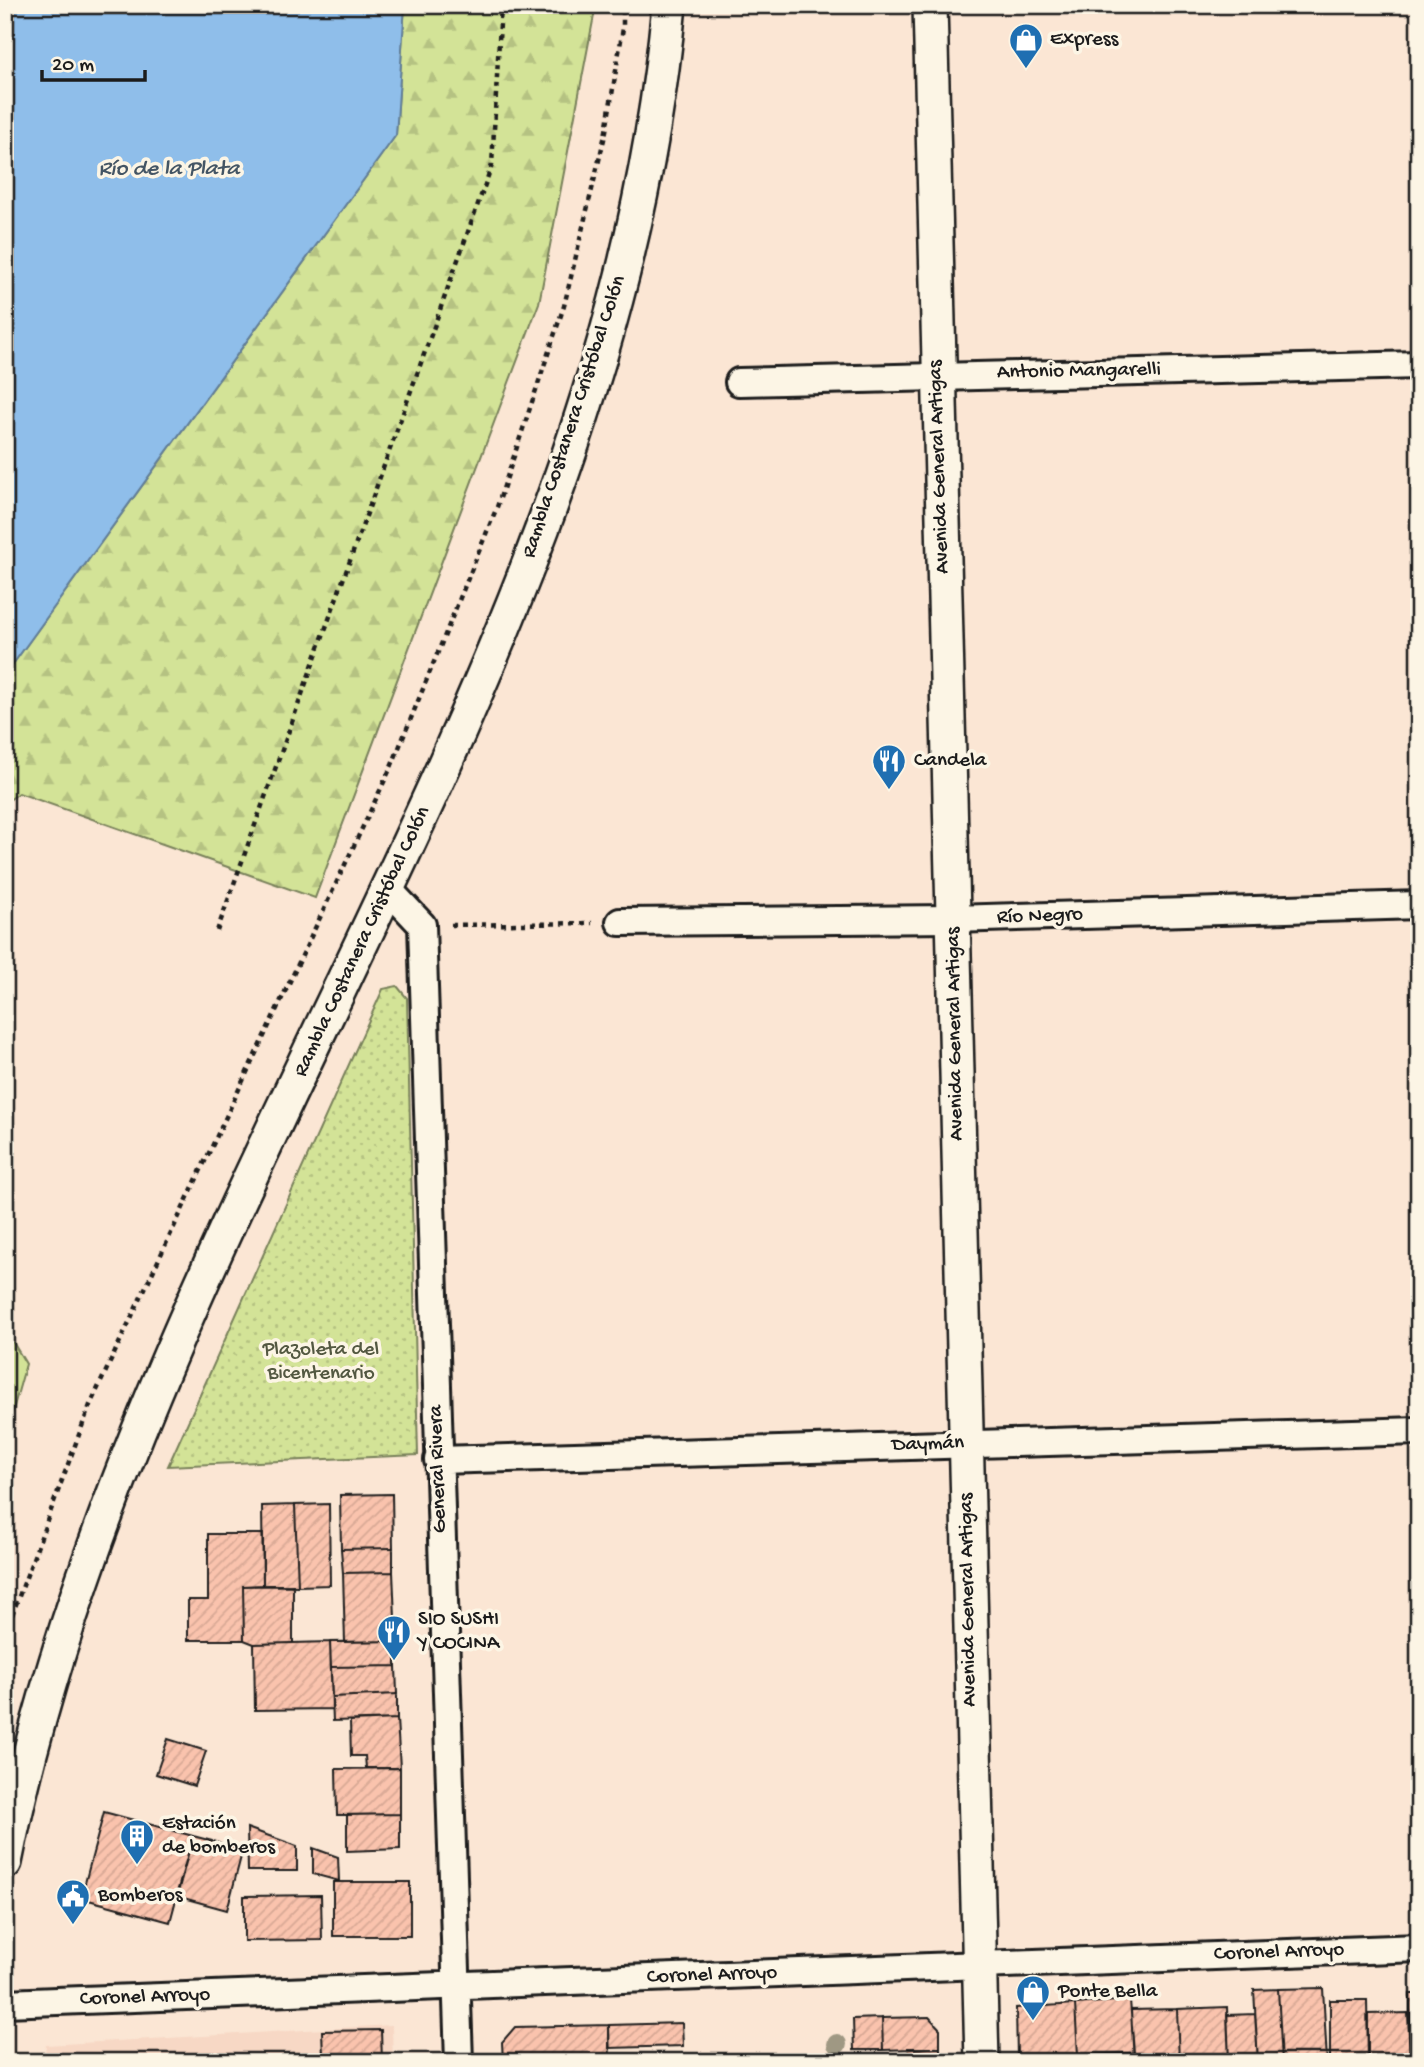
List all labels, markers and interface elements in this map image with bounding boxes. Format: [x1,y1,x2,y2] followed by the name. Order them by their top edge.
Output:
[1007,21,1045,70] shop icon: Express
[1050,28,1119,53] place label: Express
[42,38,145,82] scale bar
[52,54,94,79] text: 20 m
[98,156,241,183] water label: Río de la Plata
[517,272,633,561] street label: Rambla Costanera Cristóbal Colón
[924,358,956,574] street label: Avenida General Artigas
[997,358,1161,386] street label: Antonio Mangarelli
[870,742,908,791] restaurant icon: Candela
[914,749,988,774] place label: Candela
[289,803,437,1081] street label: Rambla Costanera Cristóbal Colón
[996,903,1084,931] street label: Río Negro
[942,926,970,1141] street label: Avenida General Artigas
[262,1338,379,1387] park label: Plazoleta del Bicentenario
[424,1403,454,1534] street label: General Rivera
[889,1431,965,1459] street label: Daymán
[955,1492,983,1707] street label: Avenida General Artigas
[416,1608,501,1657] place label: SIO SUSHI Y COCINA
[375,1613,413,1662] restaurant icon: SIO SUSHI Y COCINA
[162,1812,276,1861] place label: Estación de bomberos
[118,1817,156,1866] building icon: Estación de bomberos
[54,1877,92,1926] public building icon: Bomberos
[97,1884,184,1909] place label: Bomberos
[1213,1938,1345,1968] street label: Coronel Arroyo
[646,1961,778,1991] street label: Coronel Arroyo
[1014,1973,1052,2022] shop icon: Ponte Bella
[1057,1980,1159,2005] place label: Ponte Bella
[79,1983,211,2013] street label: Coronel Arroyo

